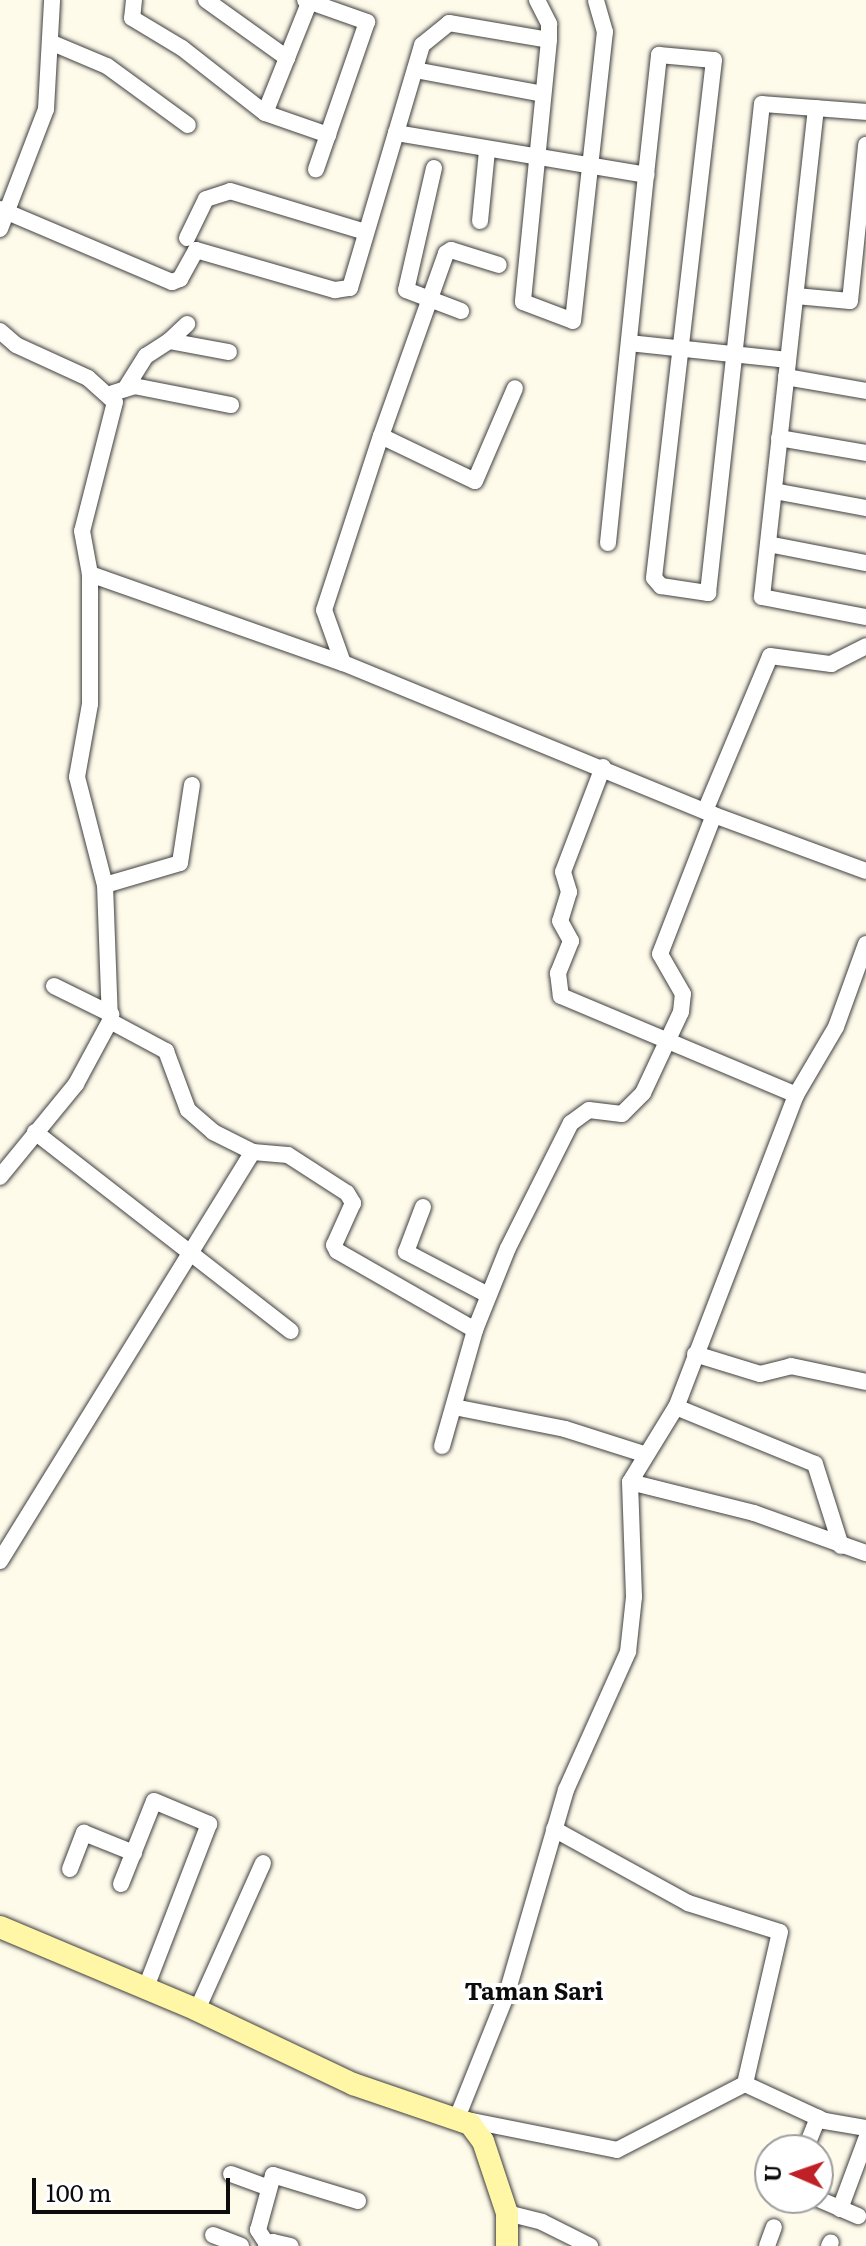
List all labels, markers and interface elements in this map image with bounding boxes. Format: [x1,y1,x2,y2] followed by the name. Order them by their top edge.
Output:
[464,1976,604,2004] district label: Taman Sari
[754,2134,834,2214] north arrow
[36,2162,234,2212] scale bar
[755,2164,788,2182] text: U
[46,2174,112,2209] text: 100 m

